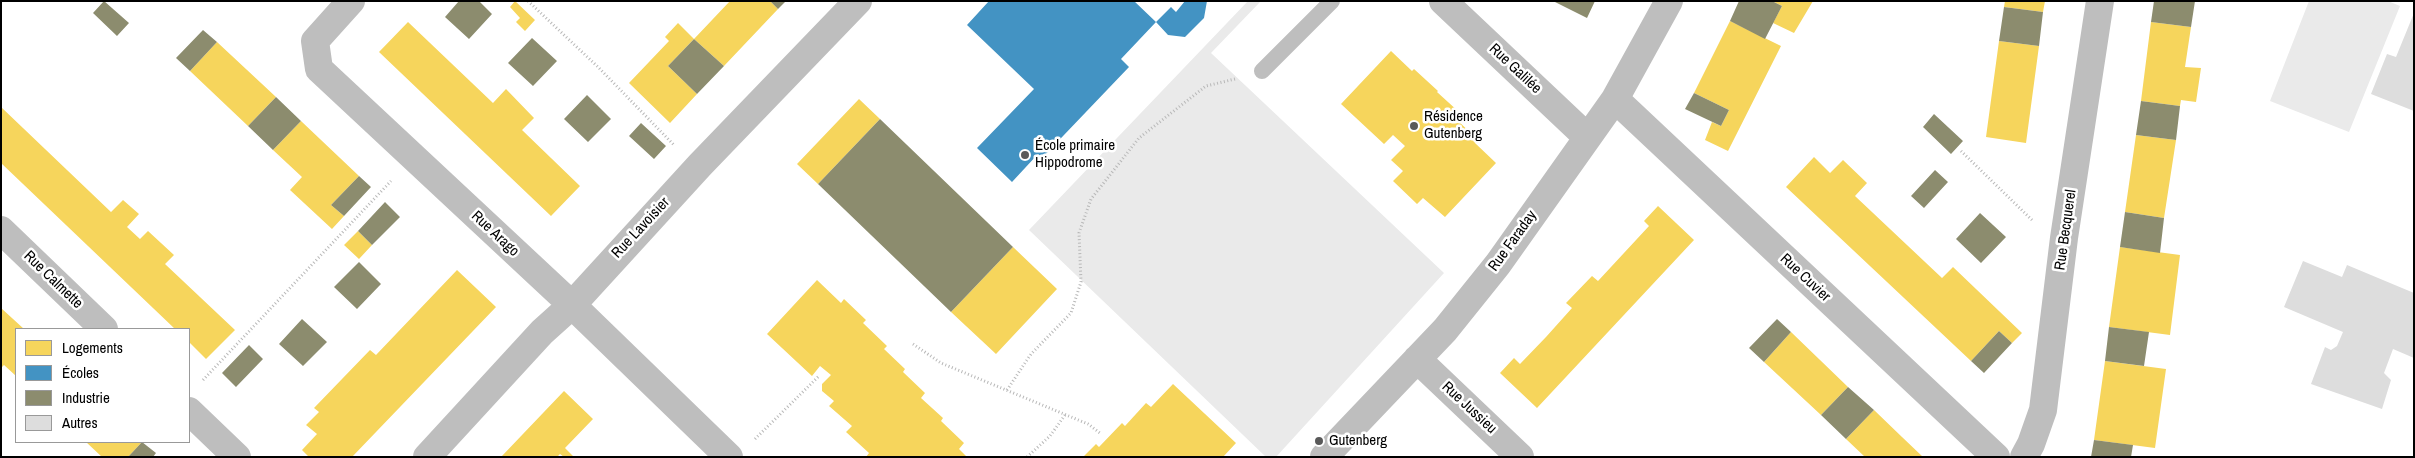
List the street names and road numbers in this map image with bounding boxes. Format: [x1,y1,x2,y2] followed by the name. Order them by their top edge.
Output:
[1485,40,1545,98] street label: Rue Galilée
[2051,188,2081,272] street label: Rue Becquerel
[608,194,674,262] street label: Rue Lavoisier
[467,207,523,261] street label: Rue Arago
[1485,207,1541,275] street label: Rue Faraday
[20,247,86,313] street label: Rue Calmette
[1776,250,1834,306] street label: Rue Cuvier
[1438,378,1500,438] street label: Rue Jussieu

